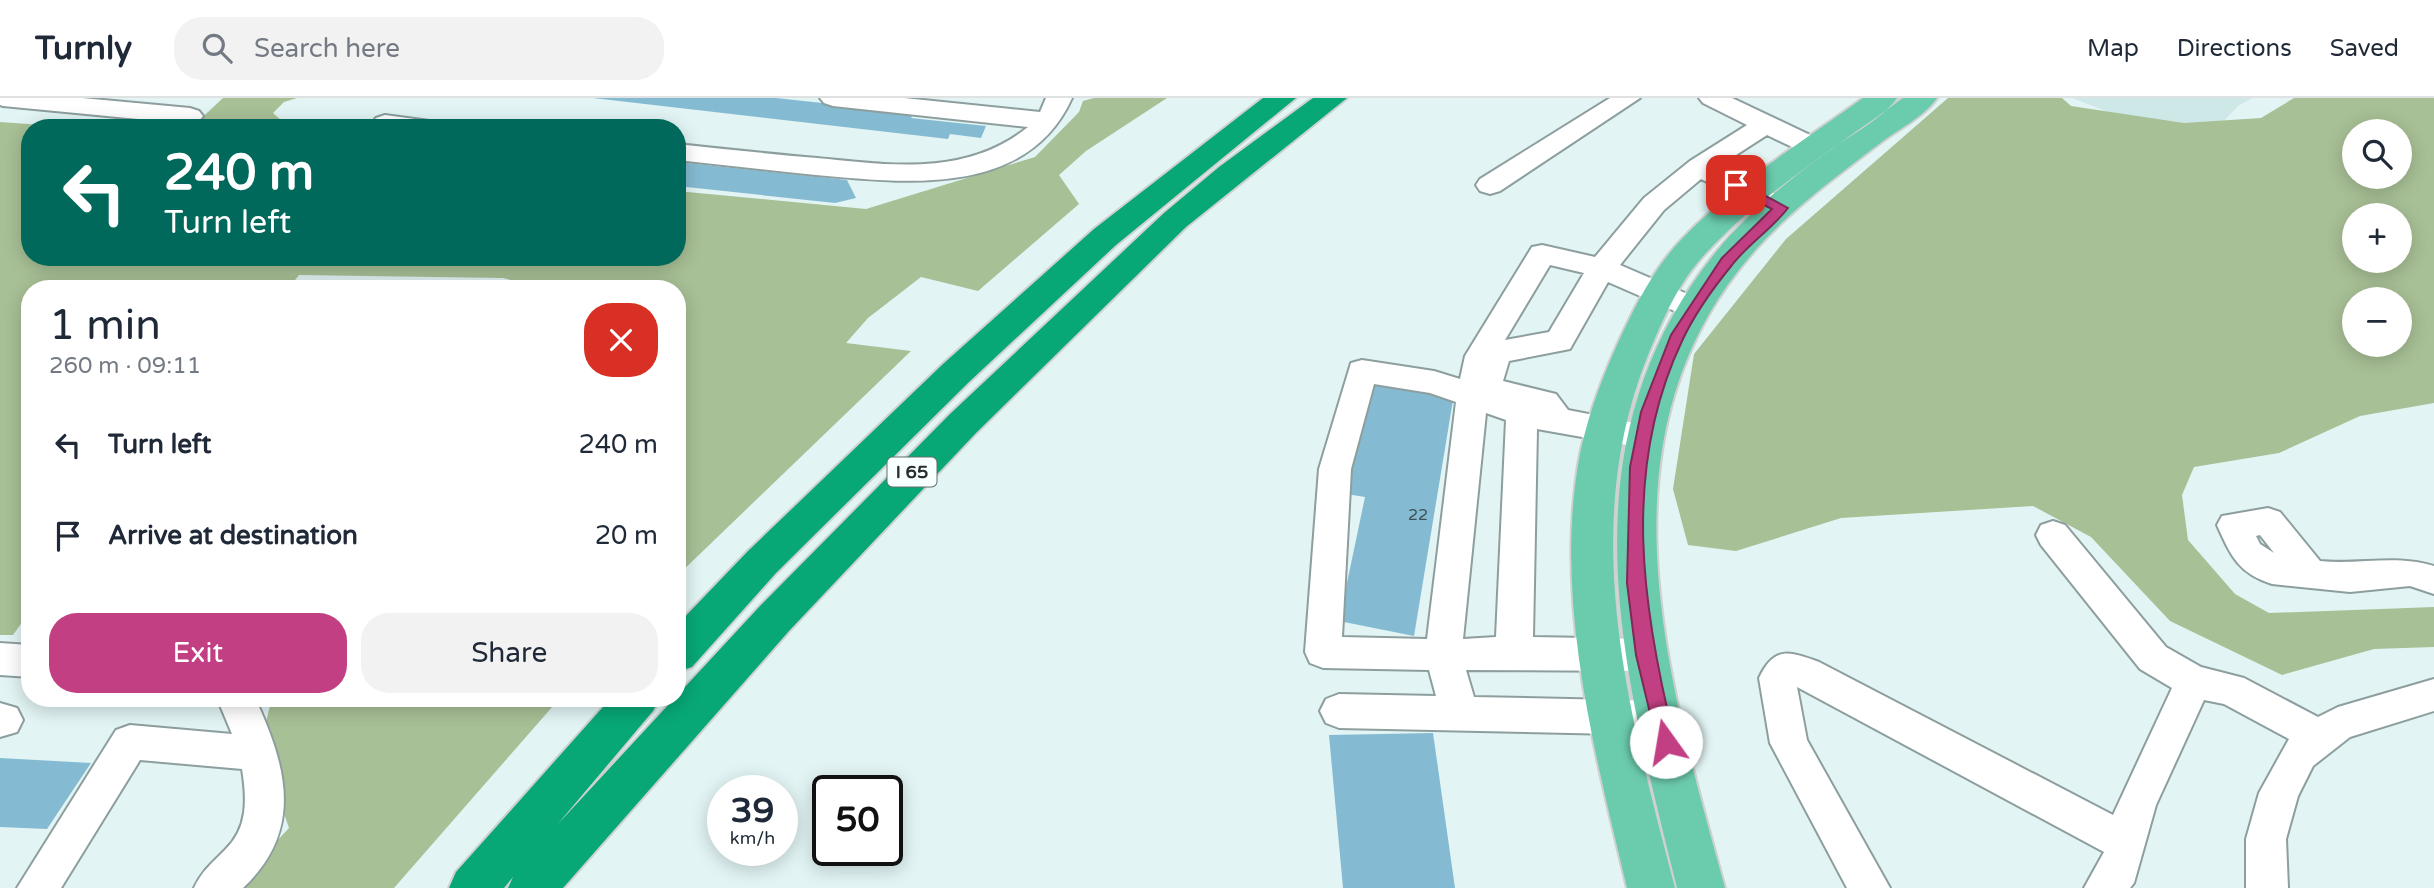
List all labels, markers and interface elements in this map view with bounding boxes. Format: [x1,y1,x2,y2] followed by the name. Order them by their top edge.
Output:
[174,17,664,80] search box
[35,29,132,68] text: Turnly
[198,29,236,67] icon: search
[254,33,400,64] text: Search here
[2087,34,2139,63] text: Map
[2177,34,2292,63] text: Directions
[2330,34,2399,63] text: Saved
[2342,119,2412,357] map controls
[2342,119,2412,189] button: search
[164,144,314,203] text: 240 m
[49,147,140,238] icon: left
[1706,155,1766,215] pin
[1717,166,1755,204] icon: arrive
[2342,203,2412,273] button: +
[164,204,291,242] text: Turn left
[2342,287,2412,357] button: −
[49,300,161,351] text: 1 min
[584,303,658,377] button: close
[49,352,201,380] text: 260 m · 09:11
[49,426,87,464] icon: left
[108,429,211,460] text: Turn left
[578,429,658,460] text: 240 m
[888,458,936,486] road number: I 65
[1408,505,1428,525] house number: 22
[49,517,87,555] icon: arrive
[108,520,358,551] text: Arrive at destination
[595,520,658,551] text: 20 m
[49,613,347,693] button: Exit
[361,613,658,693] button: Share
[1629,705,1703,779] position arrow
[812,775,903,866] speed limit sign: 50
[731,790,774,832] text: 39
[730,827,775,849] text: km/h

